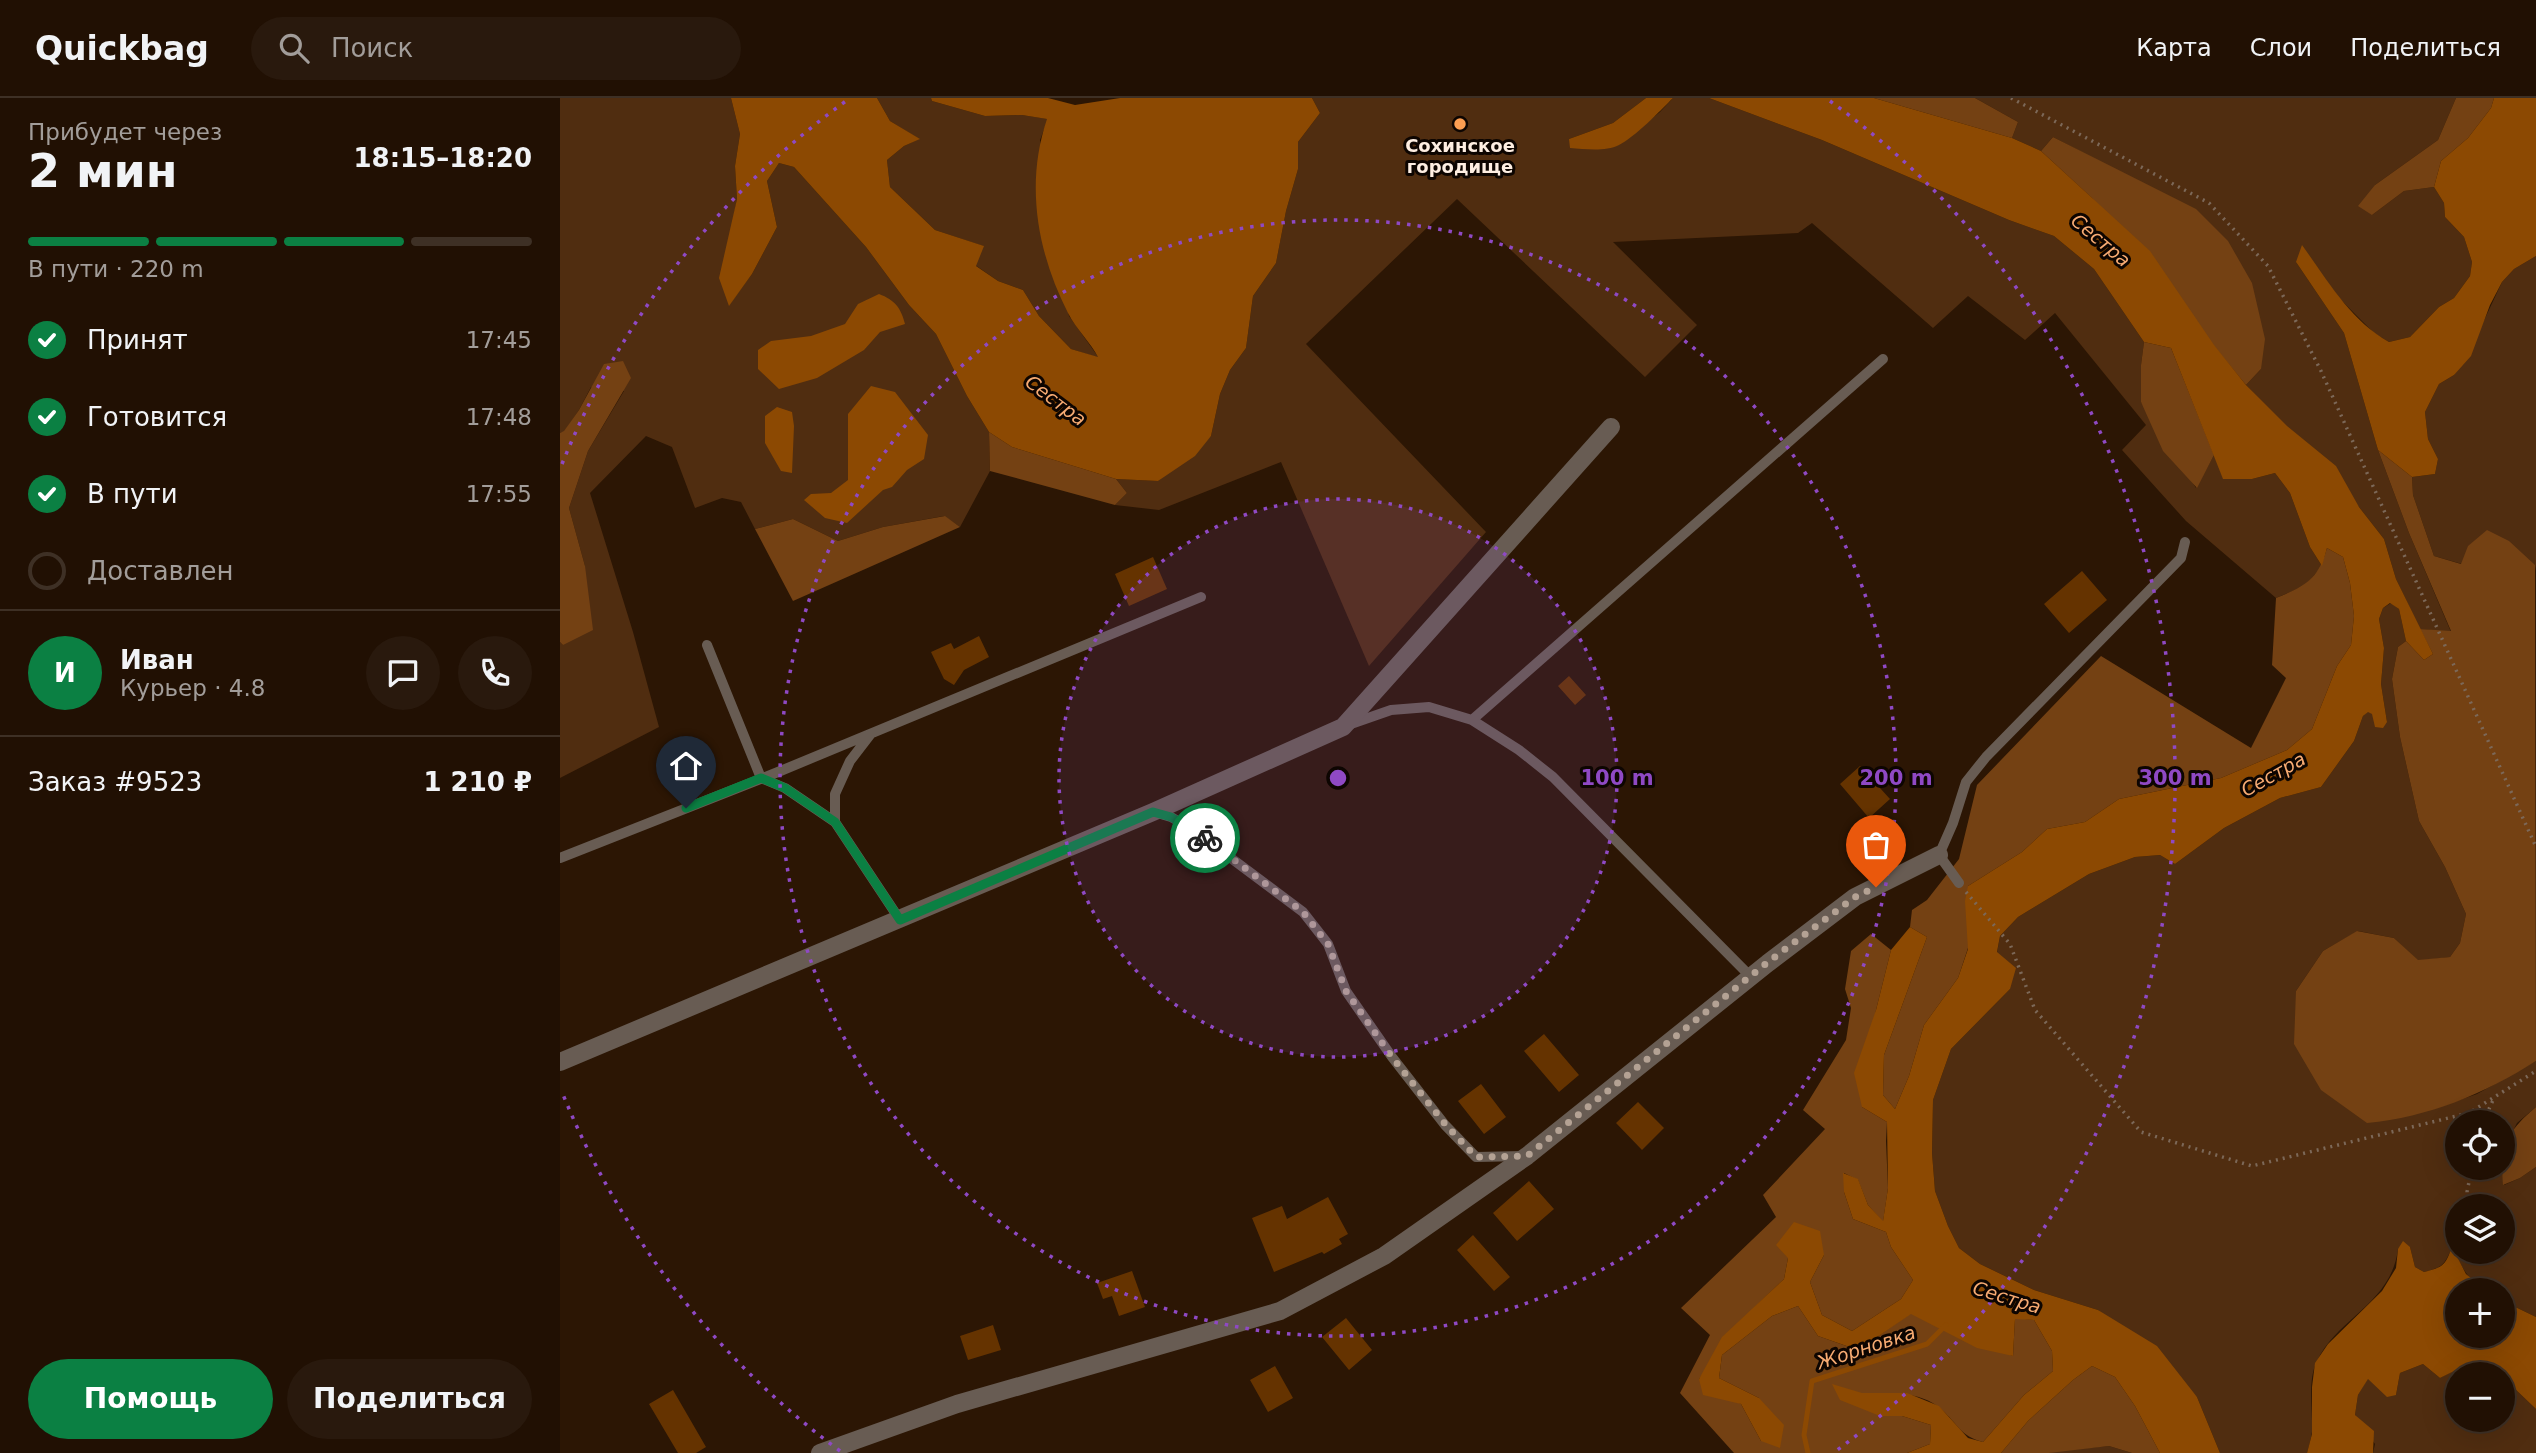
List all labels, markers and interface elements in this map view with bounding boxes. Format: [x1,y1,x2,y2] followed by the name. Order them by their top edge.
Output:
[251,17,741,80] search box
[35,29,209,68] text: Quickbag
[275,29,313,67] icon: search
[331,33,413,63] text: Поиск
[2136,34,2212,62] text: Карта
[2250,34,2312,62] text: Слои
[2350,34,2501,62] text: Поделиться
[1452,116,1468,132] marker: Сохинское городище
[28,119,222,145] text: Прибудет через
[1405,135,1515,177] place label: Сохинское городище
[353,143,532,173] text: 18:15–18:20
[28,144,178,198] text: 2 мин
[2067,209,2135,271] water label: Сестра
[28,256,204,282] text: В пути · 220 m
[28,321,66,359] icon: check
[87,325,188,355] text: Принят
[466,327,532,353] text: 17:45
[1021,370,1091,430] water label: Сестра
[28,398,66,436] icon: check
[87,402,227,432] text: Готовится
[466,404,532,430] text: 17:48
[28,475,66,513] icon: check
[87,479,178,509] text: В пути
[466,481,532,507] text: 17:55
[87,556,234,586] text: Доставлен
[366,636,440,710] button: chat
[458,636,532,710] button: phone
[120,645,194,675] text: Иван
[54,658,76,688] text: И
[120,675,265,701] text: Курьер · 4.8
[656,736,716,808] pin
[667,747,705,785] icon: home
[2237,747,2309,801] water label: Сестра
[1326,766,1350,790] centre of rings
[1580,766,1654,790] text: 100 m
[1859,766,1933,790] text: 200 m
[2138,766,2212,790] text: 300 m
[28,767,202,797] text: Заказ #9523
[423,767,532,797] text: 1 210 ₽
[1170,803,1240,873] courier
[1846,815,1906,887] pin
[1186,819,1224,857] icon: bike
[1857,826,1895,864] icon: bag
[2445,1110,2515,1432] map controls
[2445,1110,2515,1180] button: locate
[2445,1194,2515,1264] button: layers
[1970,1276,2044,1318] water label: Сестра
[2445,1278,2515,1348] button: +
[1813,1321,1918,1374] water label: Жорновка
[28,1359,273,1439] button: Помощь
[287,1359,532,1439] button: Поделиться
[2445,1362,2515,1432] button: −

